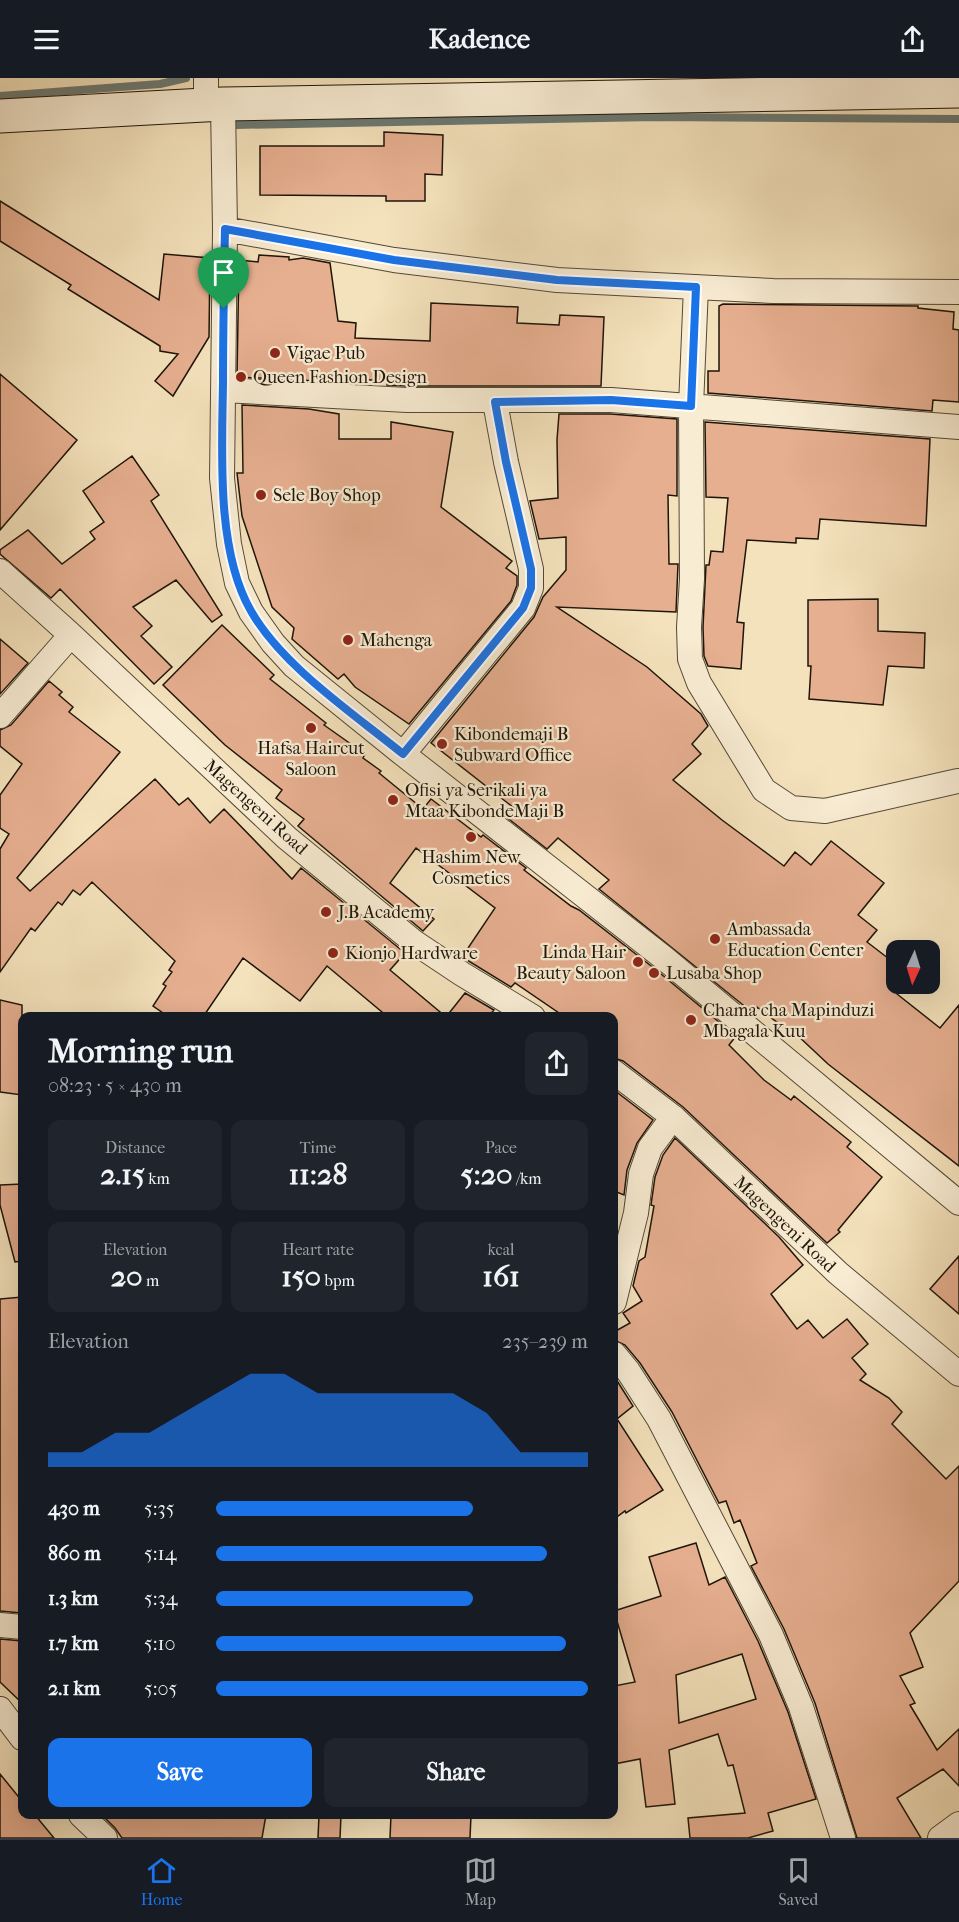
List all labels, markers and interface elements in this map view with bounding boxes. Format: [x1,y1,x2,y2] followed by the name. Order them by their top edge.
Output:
[30,23,63,56] icon: menu
[429,23,530,55] text: Kadence
[896,23,929,56] icon: share
[198,247,249,309] pin
[207,256,240,289] icon: arrive
[286,343,365,364] place label: Vigae Pub
[268,346,282,360] marker: Vigae Pub
[253,367,427,388] place label: Queen Fashion Design
[234,370,248,384] marker: Queen Fashion Design
[273,485,381,506] place label: Sele Boy Shop
[254,488,268,502] marker: Sele Boy Shop
[360,630,433,651] place label: Mahenga
[341,633,355,647] marker: Mahenga
[304,721,318,735] marker: Hafsa Haircut Saloon
[454,724,572,766] place label: Kibondemaji B Subward Office
[435,737,449,751] marker: Kibondemaji B Subward Office
[257,738,365,780] place label: Hafsa Haircut Saloon
[200,755,312,859] street label: Magengeni Road
[405,780,564,822] place label: Ofisi ya Serikali ya Mtaa KibondeMaji B
[386,793,400,807] marker: Ofisi ya Serikali ya Mtaa KibondeMaji B
[464,830,478,844] marker: Hashim New Cosmetics
[422,847,521,889] place label: Hashim New Cosmetics
[336,902,435,923] place label: J.B Academy
[319,905,333,919] marker: J.B Academy
[726,919,864,961] place label: Ambassada Education Center
[708,932,722,946] marker: Ambassada Education Center
[886,940,940,994] north arrow
[886,940,940,994] map controls
[516,942,627,984] place label: Linda Hair Beauty Saloon
[345,943,478,964] place label: Kionjo Hardware
[326,946,340,960] marker: Kionjo Hardware
[631,955,645,969] marker: Linda Hair Beauty Saloon
[666,963,762,984] place label: Lusaba Shop
[647,966,661,980] marker: Lusaba Shop
[703,1000,875,1042] place label: Chama cha Mapinduzi Mbagala Kuu
[684,1013,698,1027] marker: Chama cha Mapinduzi Mbagala Kuu
[48,1032,233,1071] text: Morning run
[525,1032,588,1095] button: share
[48,1074,182,1097] text: 08:23 · 5 × 430 m
[105,1138,165,1157] text: Distance
[300,1138,336,1157] text: Time
[485,1138,517,1157] text: Pace
[100,1157,145,1192] text: 2.15
[288,1157,348,1192] text: 11:28
[460,1157,513,1192] text: 5:20
[145,1169,170,1188] text: km
[513,1169,542,1188] text: /km
[729,1172,840,1277] street label: Magengeni Road
[103,1240,167,1259] text: Elevation
[282,1240,354,1259] text: Heart rate
[488,1240,514,1259] text: kcal
[111,1259,143,1294] text: 20
[281,1259,321,1294] text: 150
[482,1259,520,1294] text: 161
[143,1271,159,1290] text: m
[321,1271,355,1290] text: bpm
[48,1330,129,1353] text: Elevation
[502,1330,588,1353] text: 235–239 m
[48,1497,100,1520] text: 430 m
[144,1497,174,1520] text: 5:35
[48,1542,101,1565] text: 860 m
[144,1542,176,1565] text: 5:14
[48,1587,98,1610] text: 1.3 km
[144,1587,178,1610] text: 5:34
[48,1632,99,1655] text: 1.7 km
[144,1632,176,1655] text: 5:10
[48,1677,101,1700] text: 2.1 km
[144,1677,177,1700] text: 5:05
[48,1738,312,1807] button: Save
[324,1738,588,1807] button: Share
[141,1854,182,1909] tab: Home
[464,1854,497,1909] tab: Map
[779,1854,818,1909] tab: Saved

